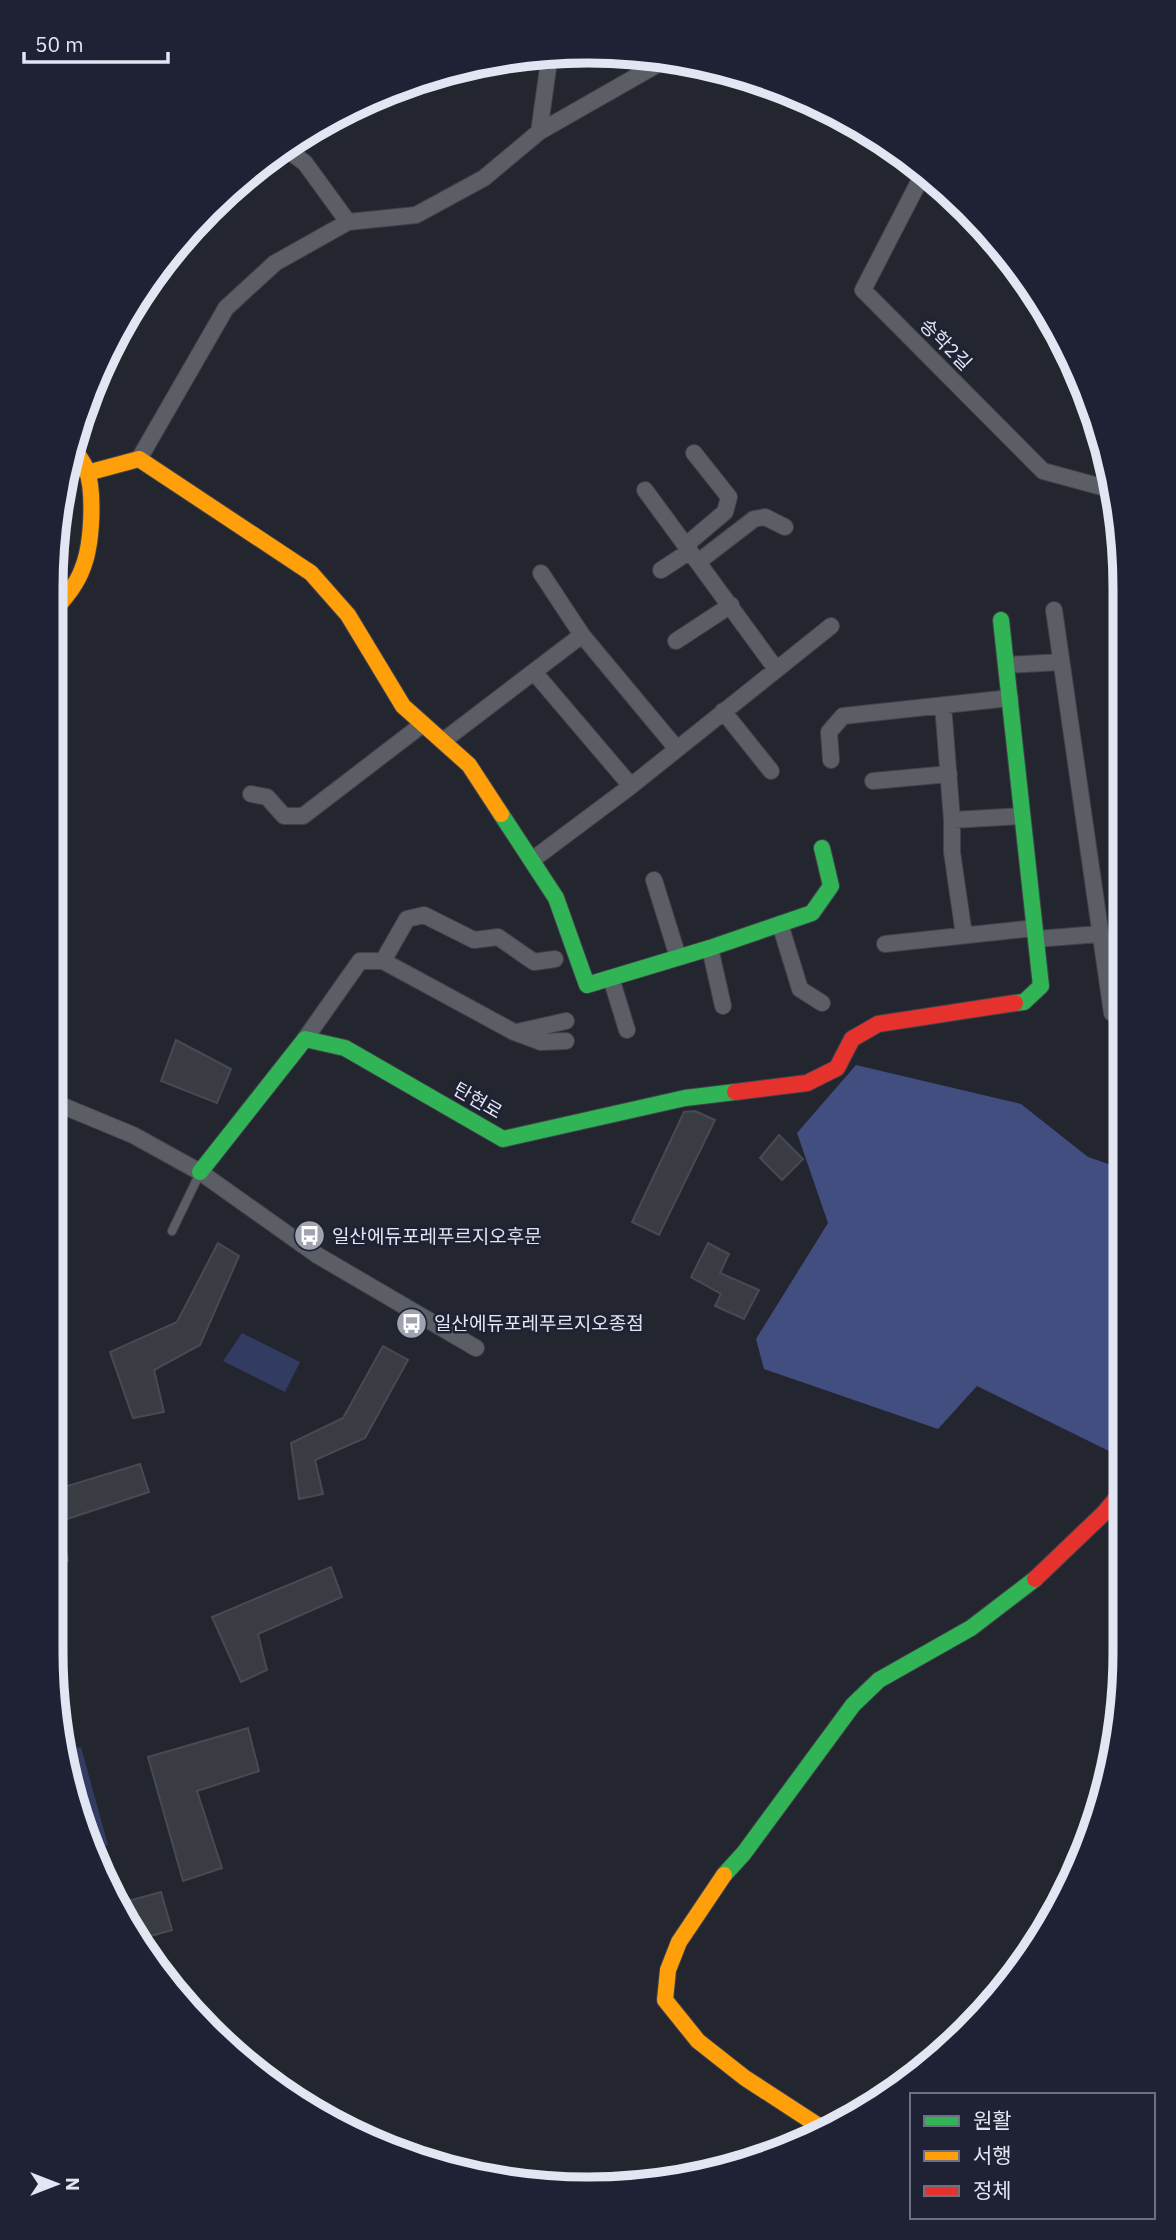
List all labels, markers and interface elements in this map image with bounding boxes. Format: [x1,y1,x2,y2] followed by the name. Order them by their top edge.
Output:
[24,21,168,65] scale bar
[35,30,84,58] text: 50 m
[915,313,977,375] street label: 송학2길
[449,1076,507,1124] street label: 탄현로
[292,1219,326,1253] bus stop icon: 일산에듀포레푸르지오후문
[332,1224,542,1248] place label: 일산에듀포레푸르지오후문
[394,1306,428,1340] bus stop icon: 일산에듀포레푸르지오종점
[434,1311,644,1335] place label: 일산에듀포레푸르지오종점
[910,2093,1155,2219] legend
[973,2106,1012,2134] text: 원활
[973,2141,1012,2169] text: 서행
[21,2149,91,2219] north arrow
[973,2176,1012,2204] text: 정체
[61,2177,85,2191] text: N

